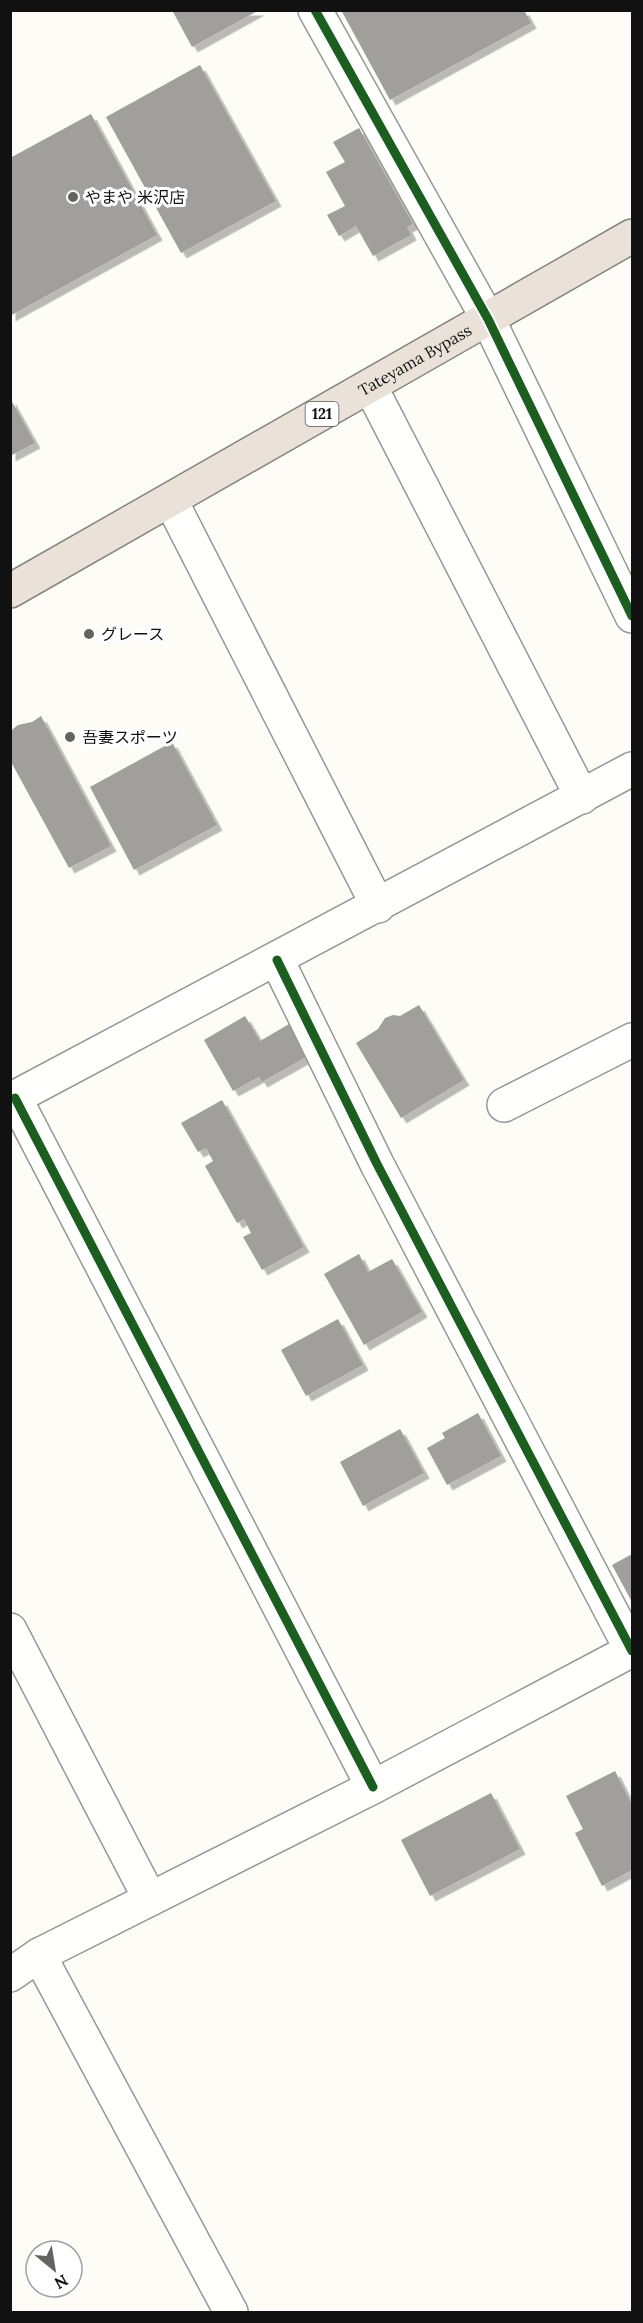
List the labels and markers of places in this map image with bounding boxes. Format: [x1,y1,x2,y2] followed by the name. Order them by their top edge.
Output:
[85,187,185,207] place label: やまや 米沢店
[66,190,80,204] marker: やまや 米沢店
[101,624,164,644] place label: グレース
[82,627,96,641] marker: グレース
[82,727,178,747] place label: 吾妻スポーツ
[63,730,77,744] marker: 吾妻スポーツ

